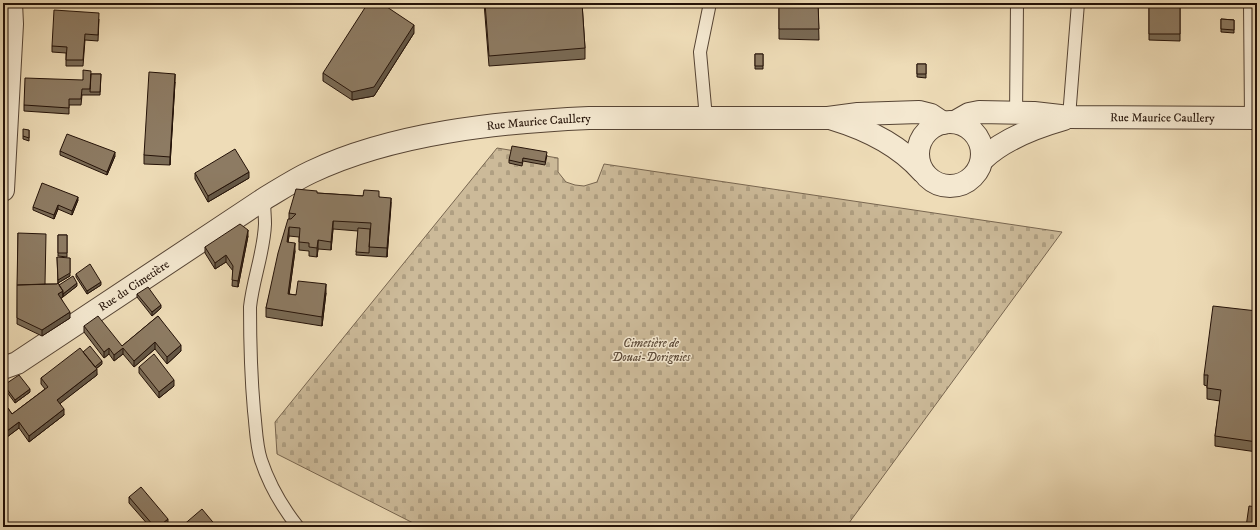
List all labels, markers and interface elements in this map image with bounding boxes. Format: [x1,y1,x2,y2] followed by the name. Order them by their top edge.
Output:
[486,110,591,134] street label: Rue Maurice Caullery
[1110,110,1215,125] street label: Rue Maurice Caullery
[95,257,172,314] street label: Rue du Cimetière
[612,336,691,365] park label: Cimetière de Douai-Dorignies

